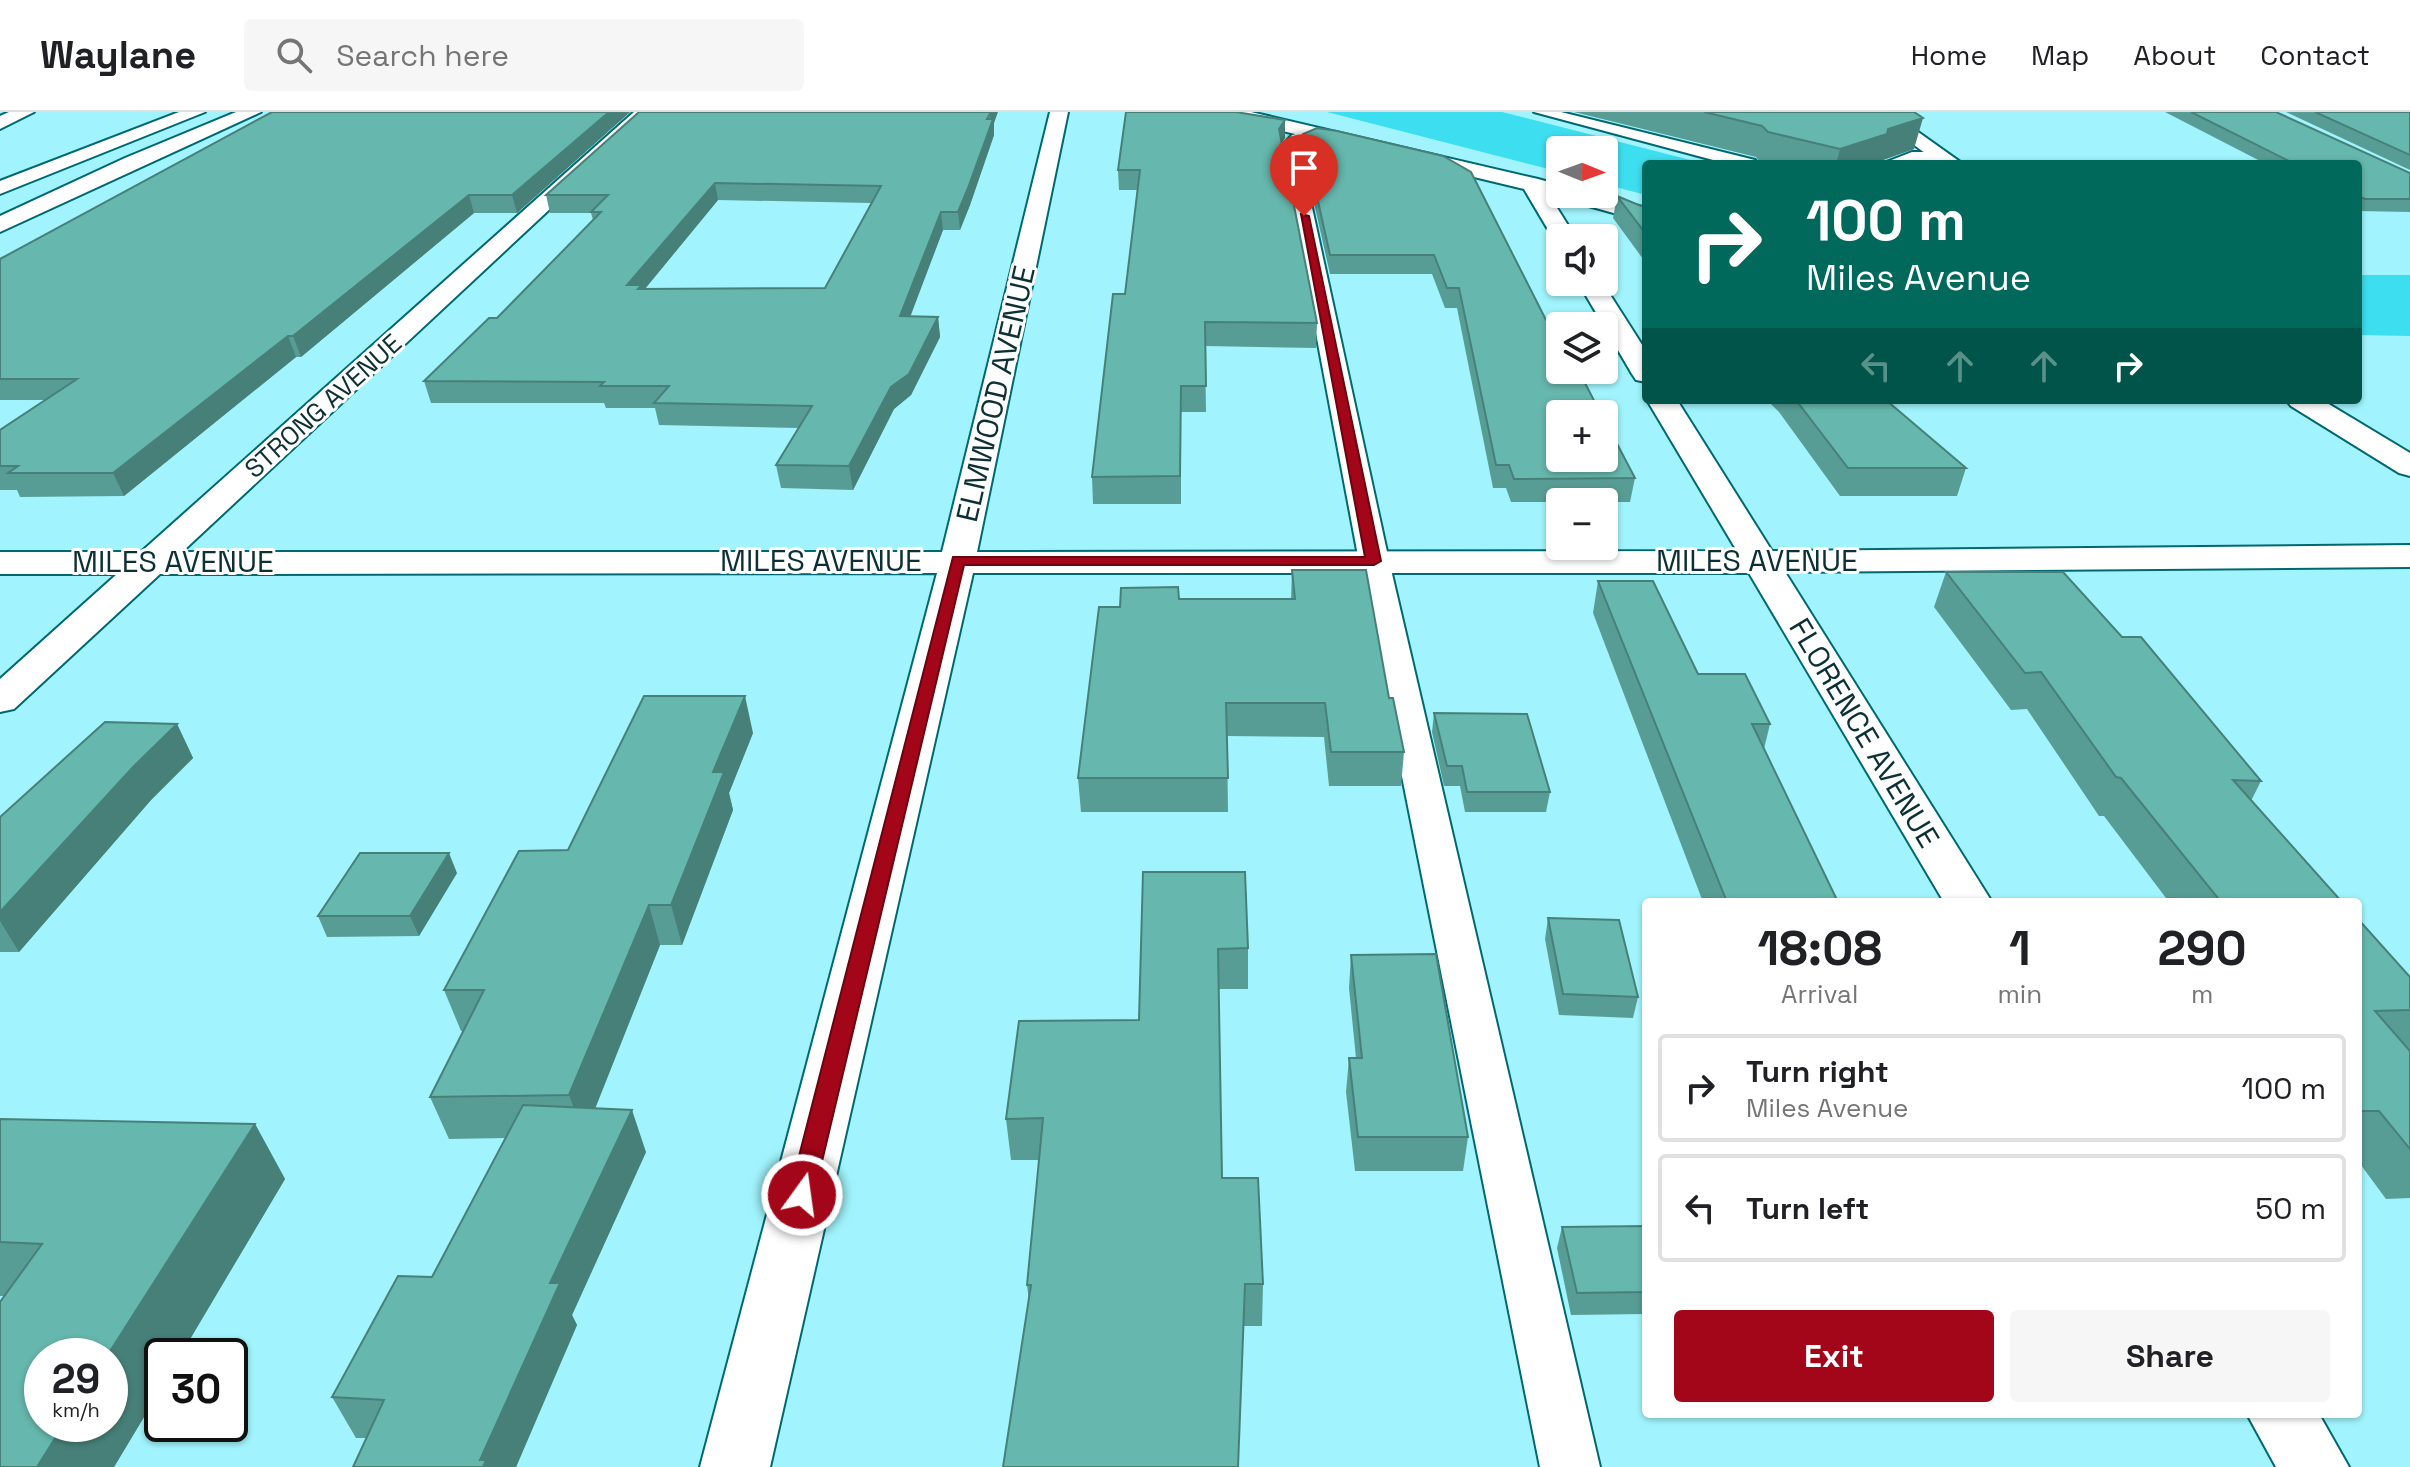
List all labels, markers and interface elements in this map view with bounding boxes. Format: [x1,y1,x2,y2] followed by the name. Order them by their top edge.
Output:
[244,19,804,91] search box
[40,31,196,79] text: Waylane
[272,33,316,77] icon: search
[336,36,509,75] text: Search here
[1911,37,1987,73] text: Home
[2031,37,2089,73] text: Map
[2133,37,2216,73] text: About
[2260,37,2370,73] text: Contact
[1270,134,1338,216] pin
[1546,136,1618,208] north arrow
[1546,136,1618,560] map controls
[1282,146,1326,190] icon: arrive
[1806,185,1966,256] text: 100 m
[1674,192,1778,296] icon: right
[1546,224,1618,296] button: sound
[1806,255,2031,301] text: Miles Avenue
[947,262,1044,526] street label: ELMWOOD AVENUE
[1546,312,1618,384] button: layers
[237,326,409,486] street label: STRONG AVENUE
[1854,344,1898,388] icon: left
[1938,344,1982,388] icon: ahead
[2022,344,2066,388] icon: ahead
[2106,344,2150,388] icon: right
[1546,400,1618,472] button: +
[1546,488,1618,560] button: −
[720,541,922,580] street label: MILES AVENUE
[1656,541,1858,580] street label: MILES AVENUE
[72,542,274,581] street label: MILES AVENUE
[1781,611,1948,855] street label: FLORENCE AVENUE
[1757,918,1882,979] text: 18:08
[2009,918,2031,979] text: 1
[2158,918,2247,979] text: 290
[1781,977,1858,1011] text: Arrival
[1997,977,2042,1011] text: min
[2191,977,2213,1011] text: m
[1746,1052,1889,1091] text: Turn right
[1678,1066,1722,1110] icon: right
[2241,1069,2326,1108] text: 100 m
[1746,1091,1908,1125] text: Miles Avenue
[760,1153,844,1237] position arrow
[1678,1186,1722,1230] icon: left
[1746,1189,1869,1228] text: Turn left
[2255,1189,2326,1228] text: 50 m
[1674,1310,1994,1402] button: Exit
[2010,1310,2330,1402] button: Share
[144,1338,248,1442] speed limit sign: 30
[52,1354,100,1405] text: 29
[52,1397,100,1423] text: km/h

